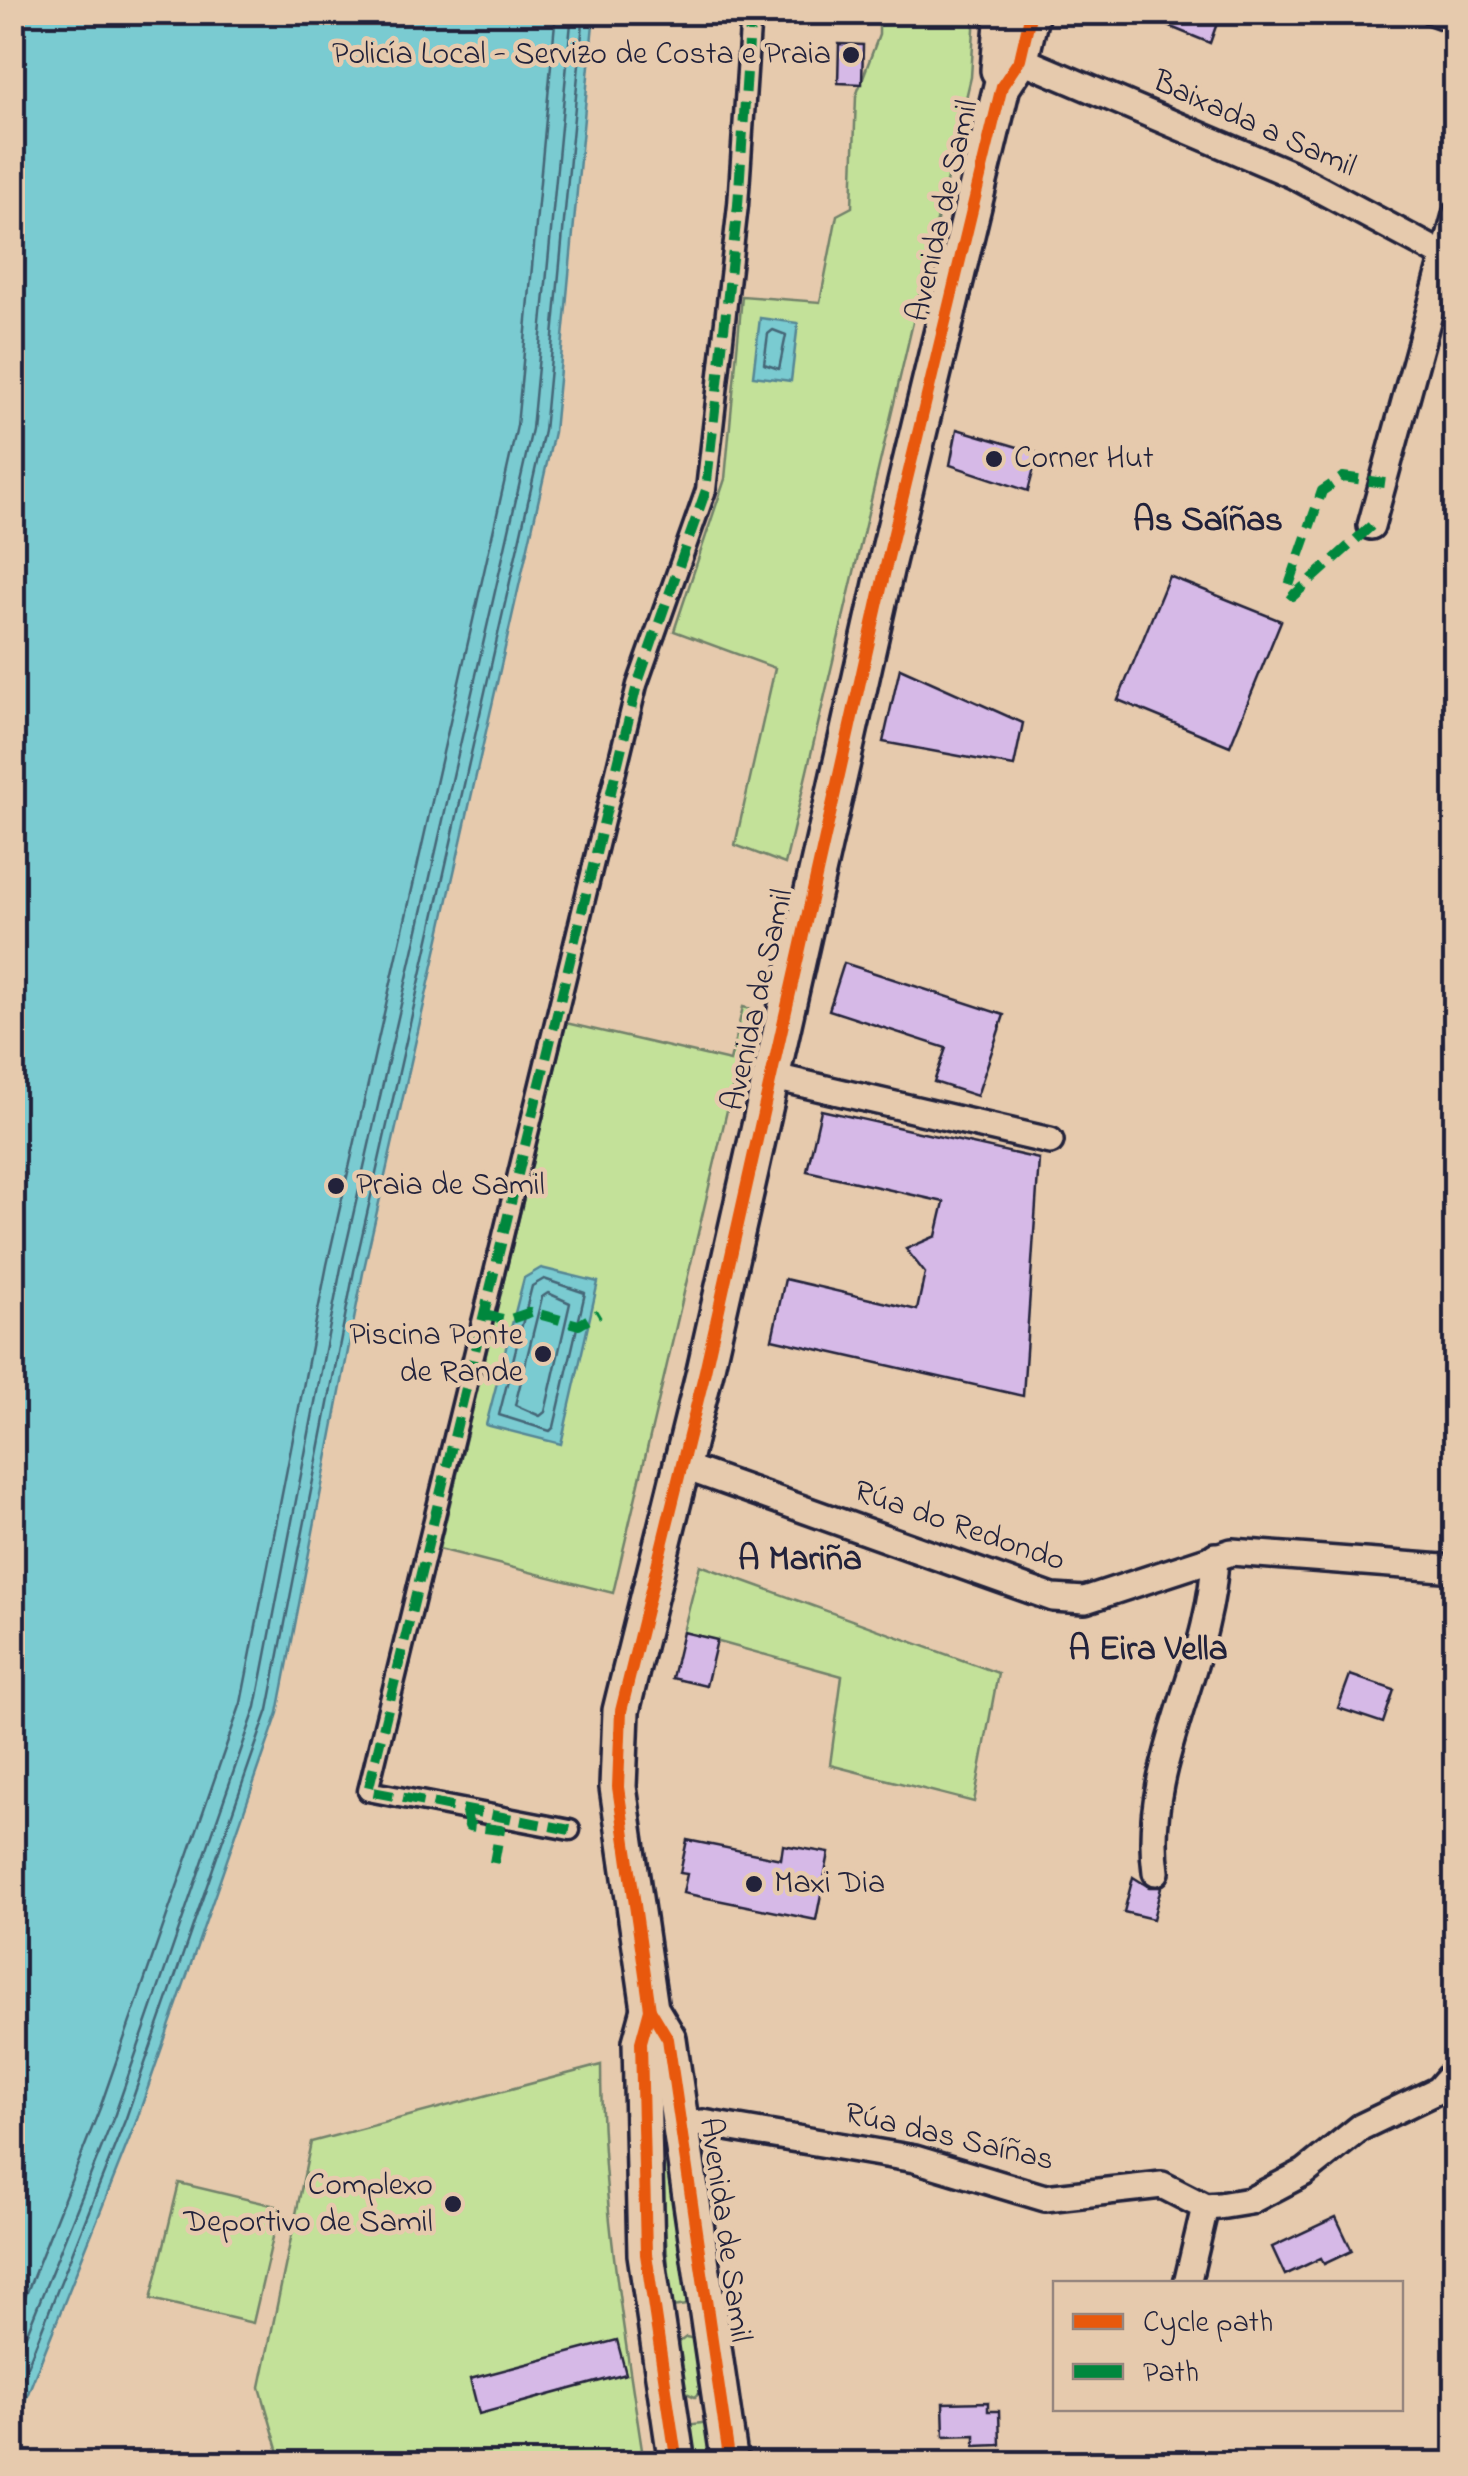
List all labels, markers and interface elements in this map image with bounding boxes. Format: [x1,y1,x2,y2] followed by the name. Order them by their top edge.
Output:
[332,32,831,79] place label: Policía Local - Servizo de Costa e Praia
[840,44,862,66] marker: Policía Local - Servizo de Costa e Praia
[1144,59,1363,191] street label: Baixada a Samil
[896,95,992,327] street label: Avenida de Samil
[1014,436,1154,483] place label: Corner Hut
[983,448,1005,470] marker: Corner Hut
[1133,496,1283,547] district label: As Saíñas
[711,884,807,1116] street label: Avenida de Samil
[356,1163,545,1210] place label: Praia de Samil
[325,1175,347,1197] marker: Praia de Samil
[349,1313,524,1397] place label: Piscina Ponte de Rande
[532,1343,554,1365] marker: Piscina Ponte de Rande
[847,1469,1071,1585] street label: Rúa do Redondo
[738,1535,862,1586] district label: A Mariña
[1068,1625,1228,1676] district label: A Eira Vella
[774,1861,885,1908] place label: Maxi Dia
[743,1873,765,1895] marker: Maxi Dia
[840,2091,1058,2185] street label: Rúa das Saíñas
[685,2115,763,2345] street label: Avenida de Samil
[183,2163,433,2247] place label: Complexo Deportivo de Samil
[442,2193,464,2215] marker: Complexo Deportivo de Samil
[1053,2281,1403,2411] legend
[1143,2302,1273,2346] text: Cycle path
[1143,2352,1199,2396] text: Path

